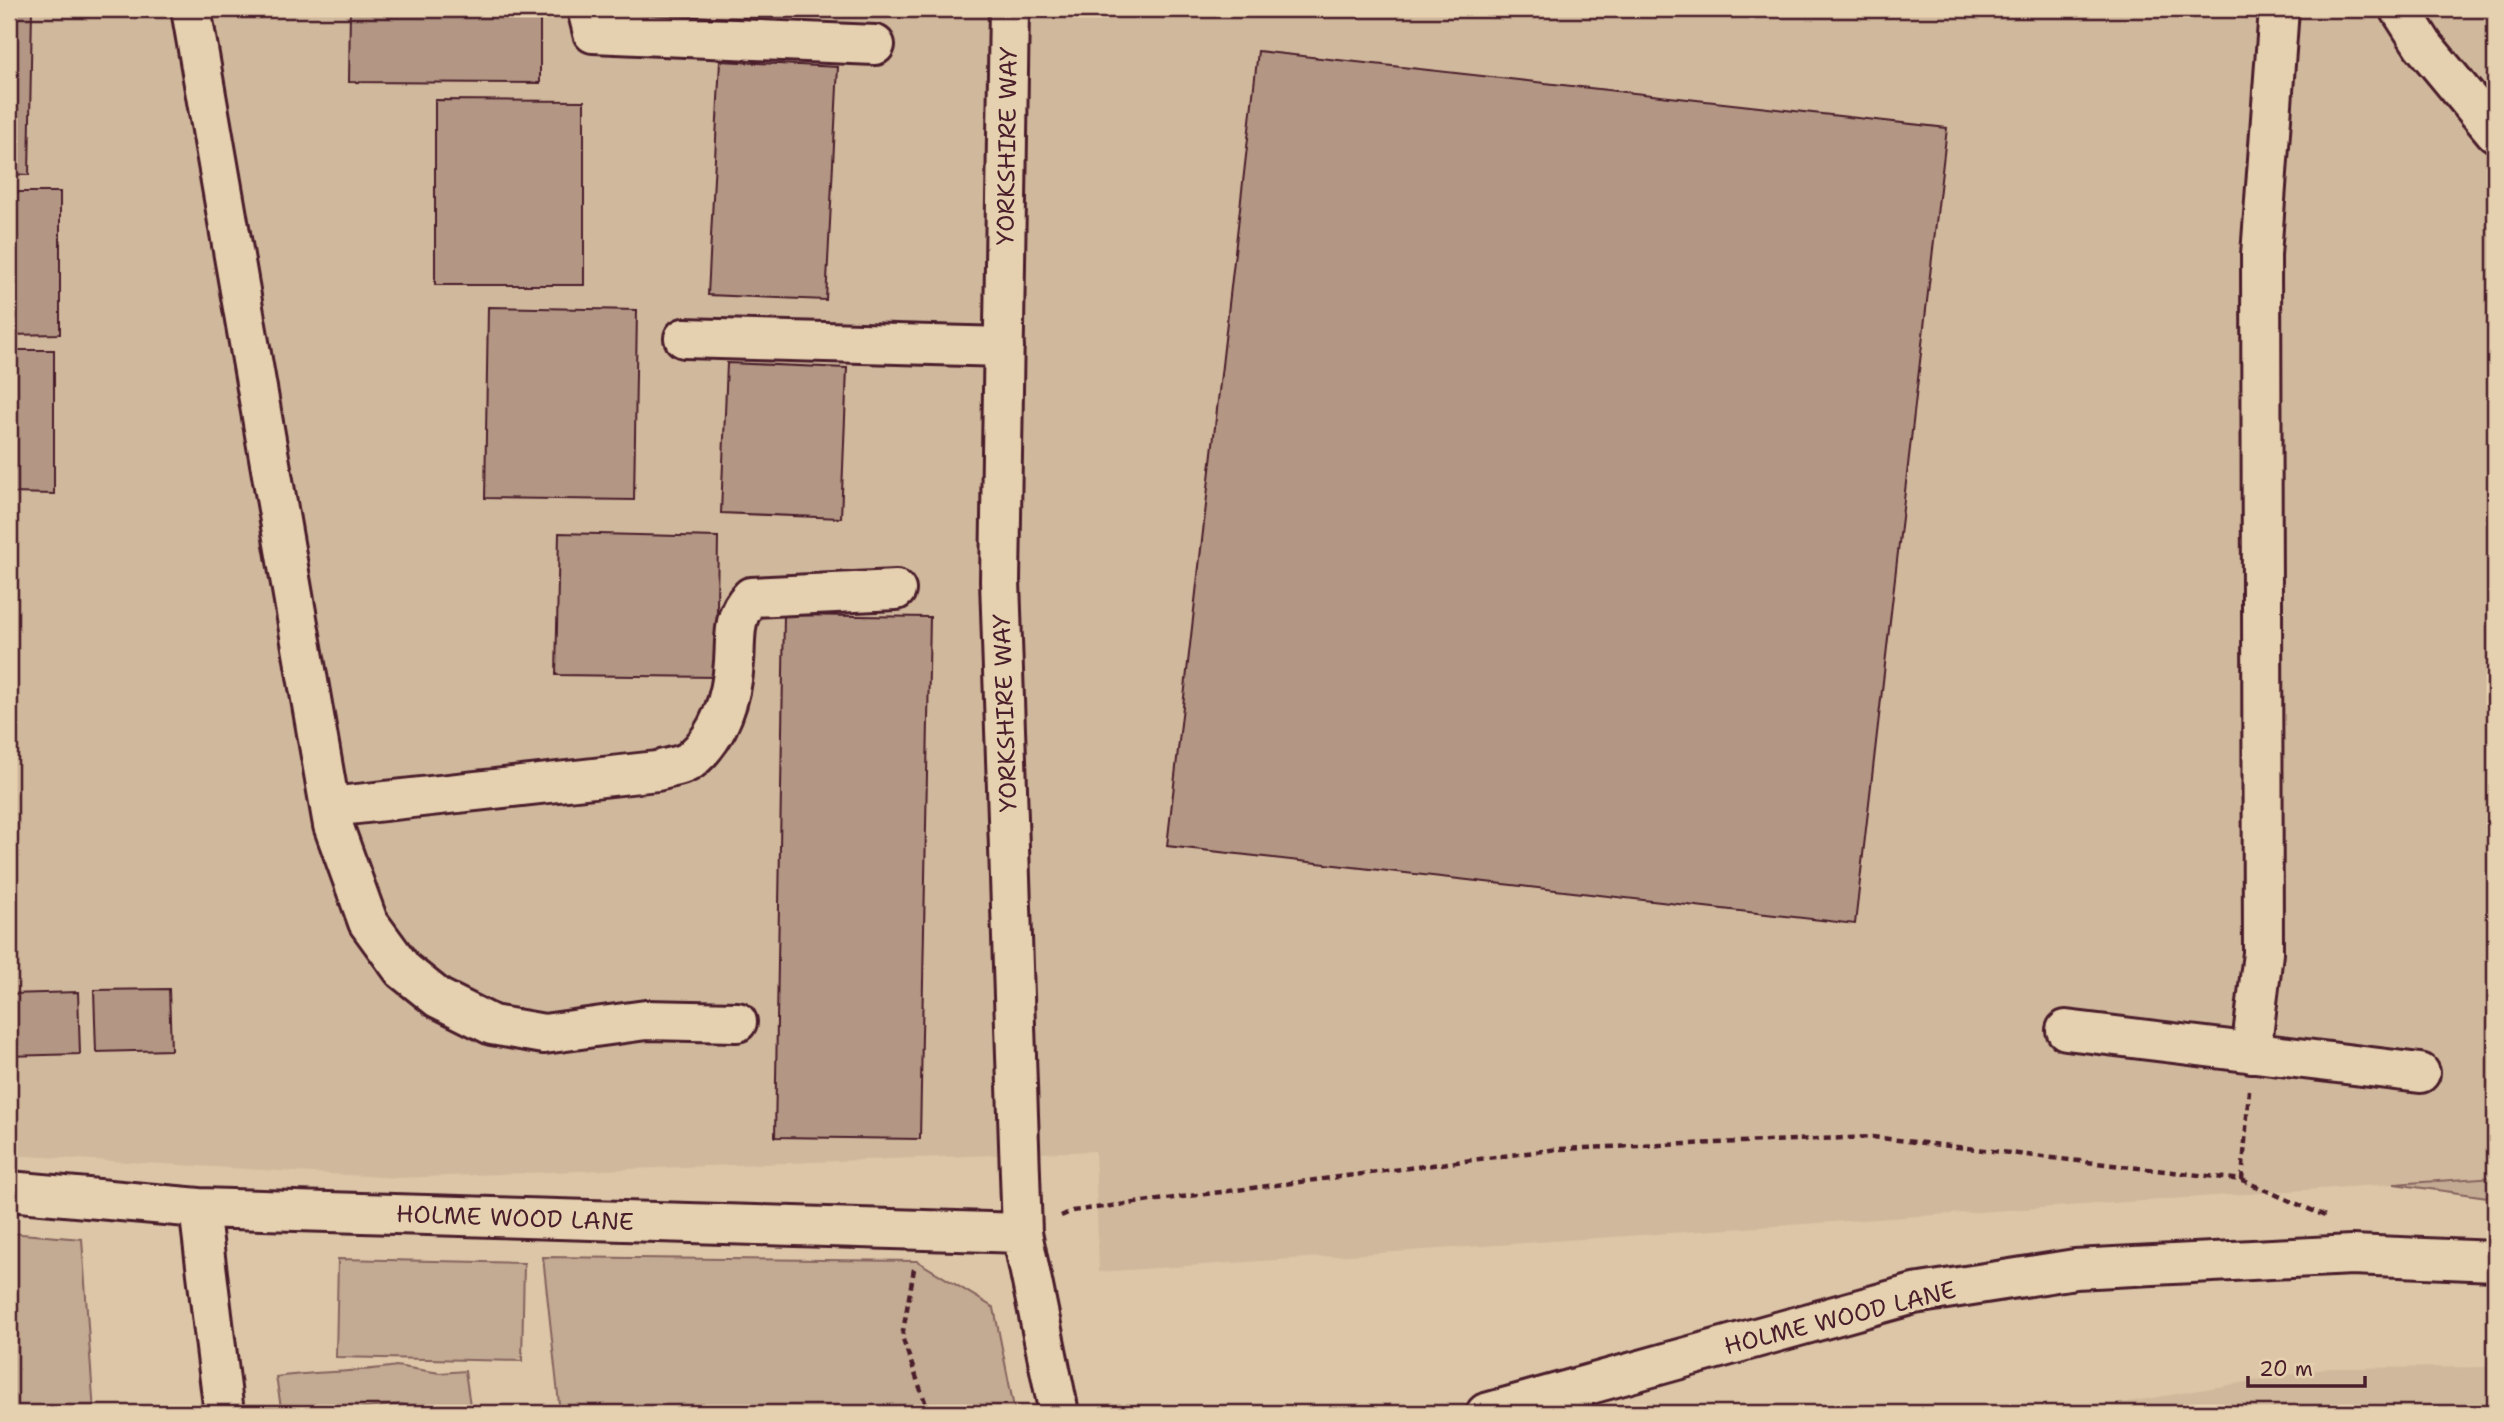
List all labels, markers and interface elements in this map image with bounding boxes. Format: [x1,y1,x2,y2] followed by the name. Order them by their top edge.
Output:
[989,46,1025,246] street label: YORKSHIRE WAY
[986,613,1024,813] street label: YORKSHIRE WAY
[396,1198,634,1238] street label: HOLME WOOD LANE
[1721,1274,1959,1362] street label: HOLME WOOD LANE
[2248,1345,2366,1389] scale bar
[2259,1355,2313,1383] text: 20 m

